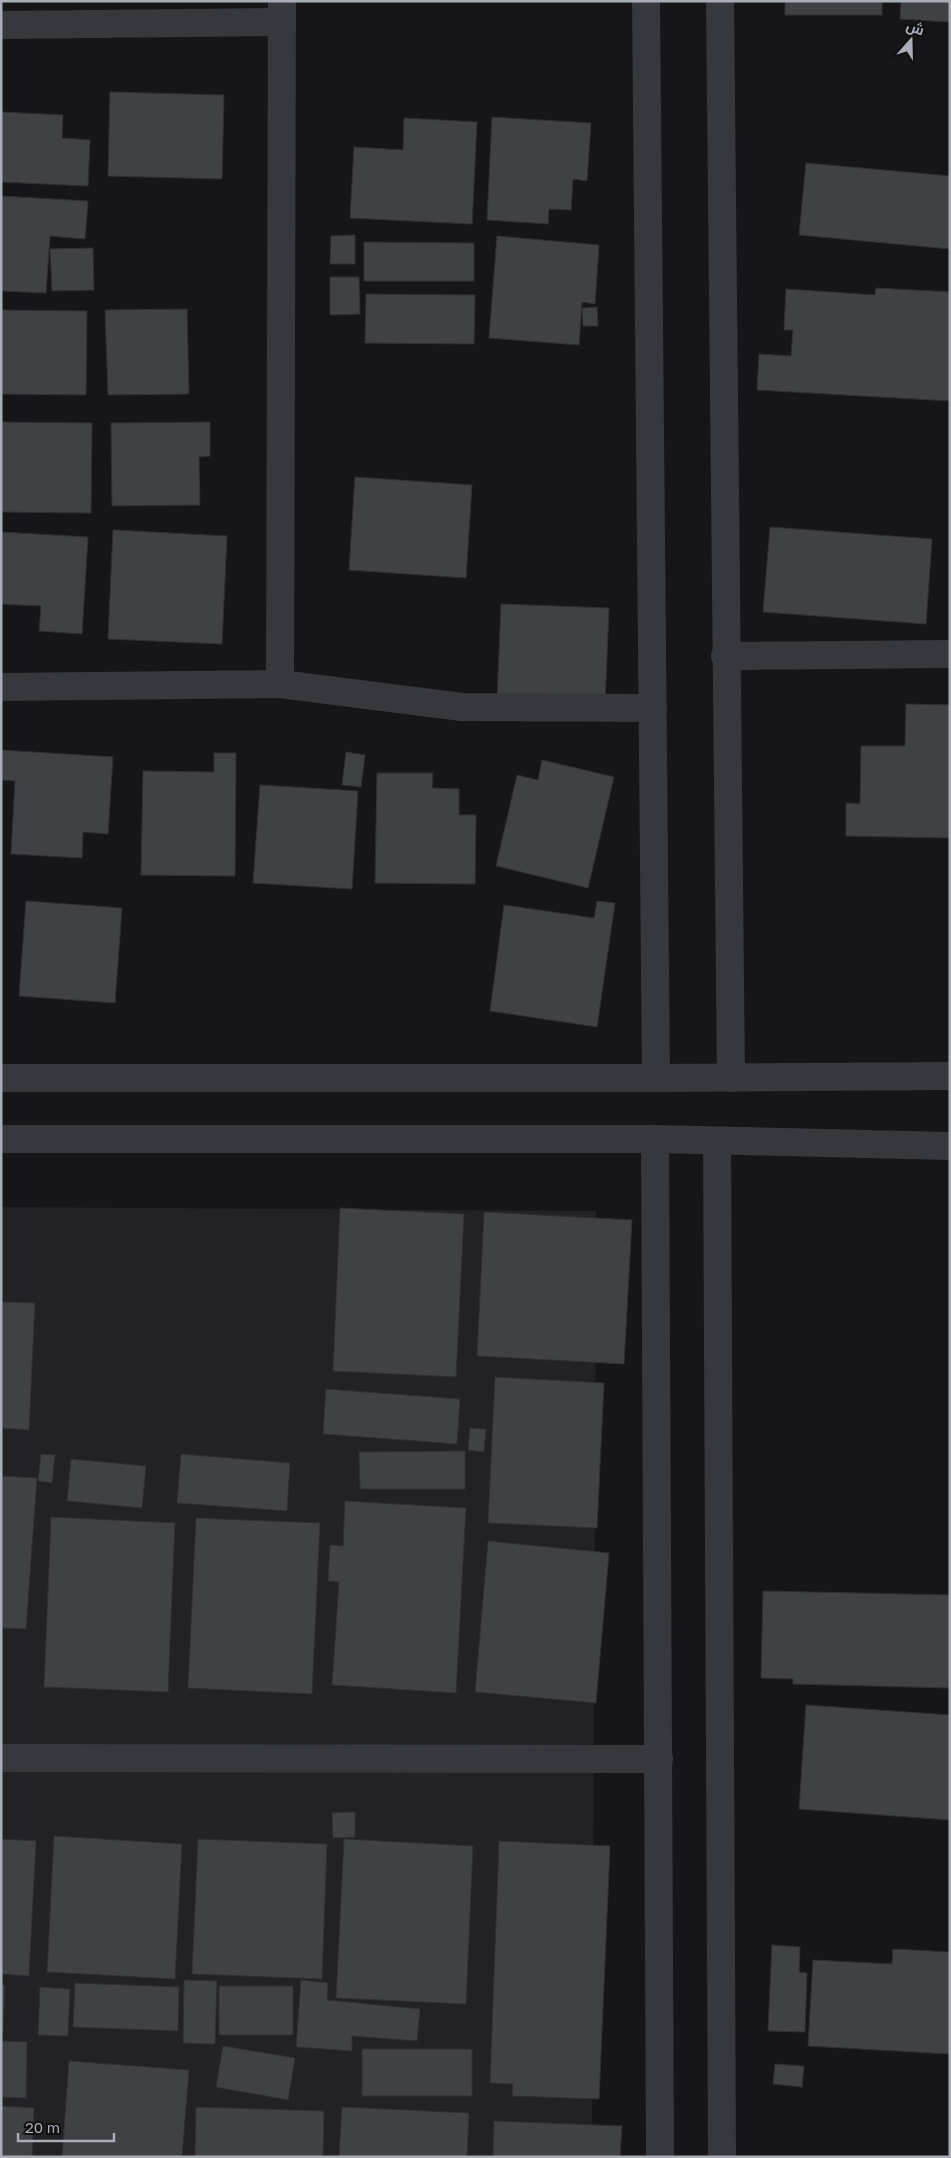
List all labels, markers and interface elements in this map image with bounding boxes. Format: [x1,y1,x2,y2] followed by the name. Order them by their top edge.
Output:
[886,15,936,65] north arrow
[904,16,927,39] text: ش
[18,2110,114,2142] scale bar
[25,2118,60,2136] text: 20 m

